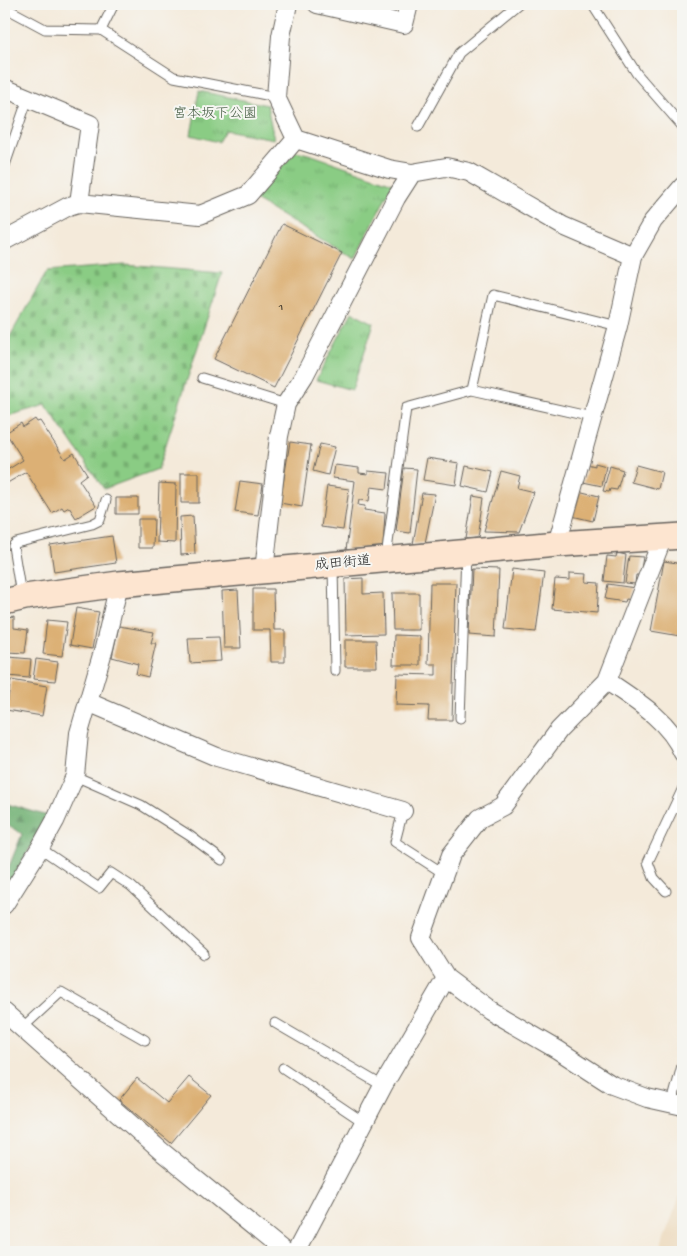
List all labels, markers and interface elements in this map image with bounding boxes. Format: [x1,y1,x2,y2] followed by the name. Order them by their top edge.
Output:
[173,106,257,123] park label: 宮本坂下公園
[278,302,283,314] house number: 1
[314,553,372,575] street label: 成田街道

